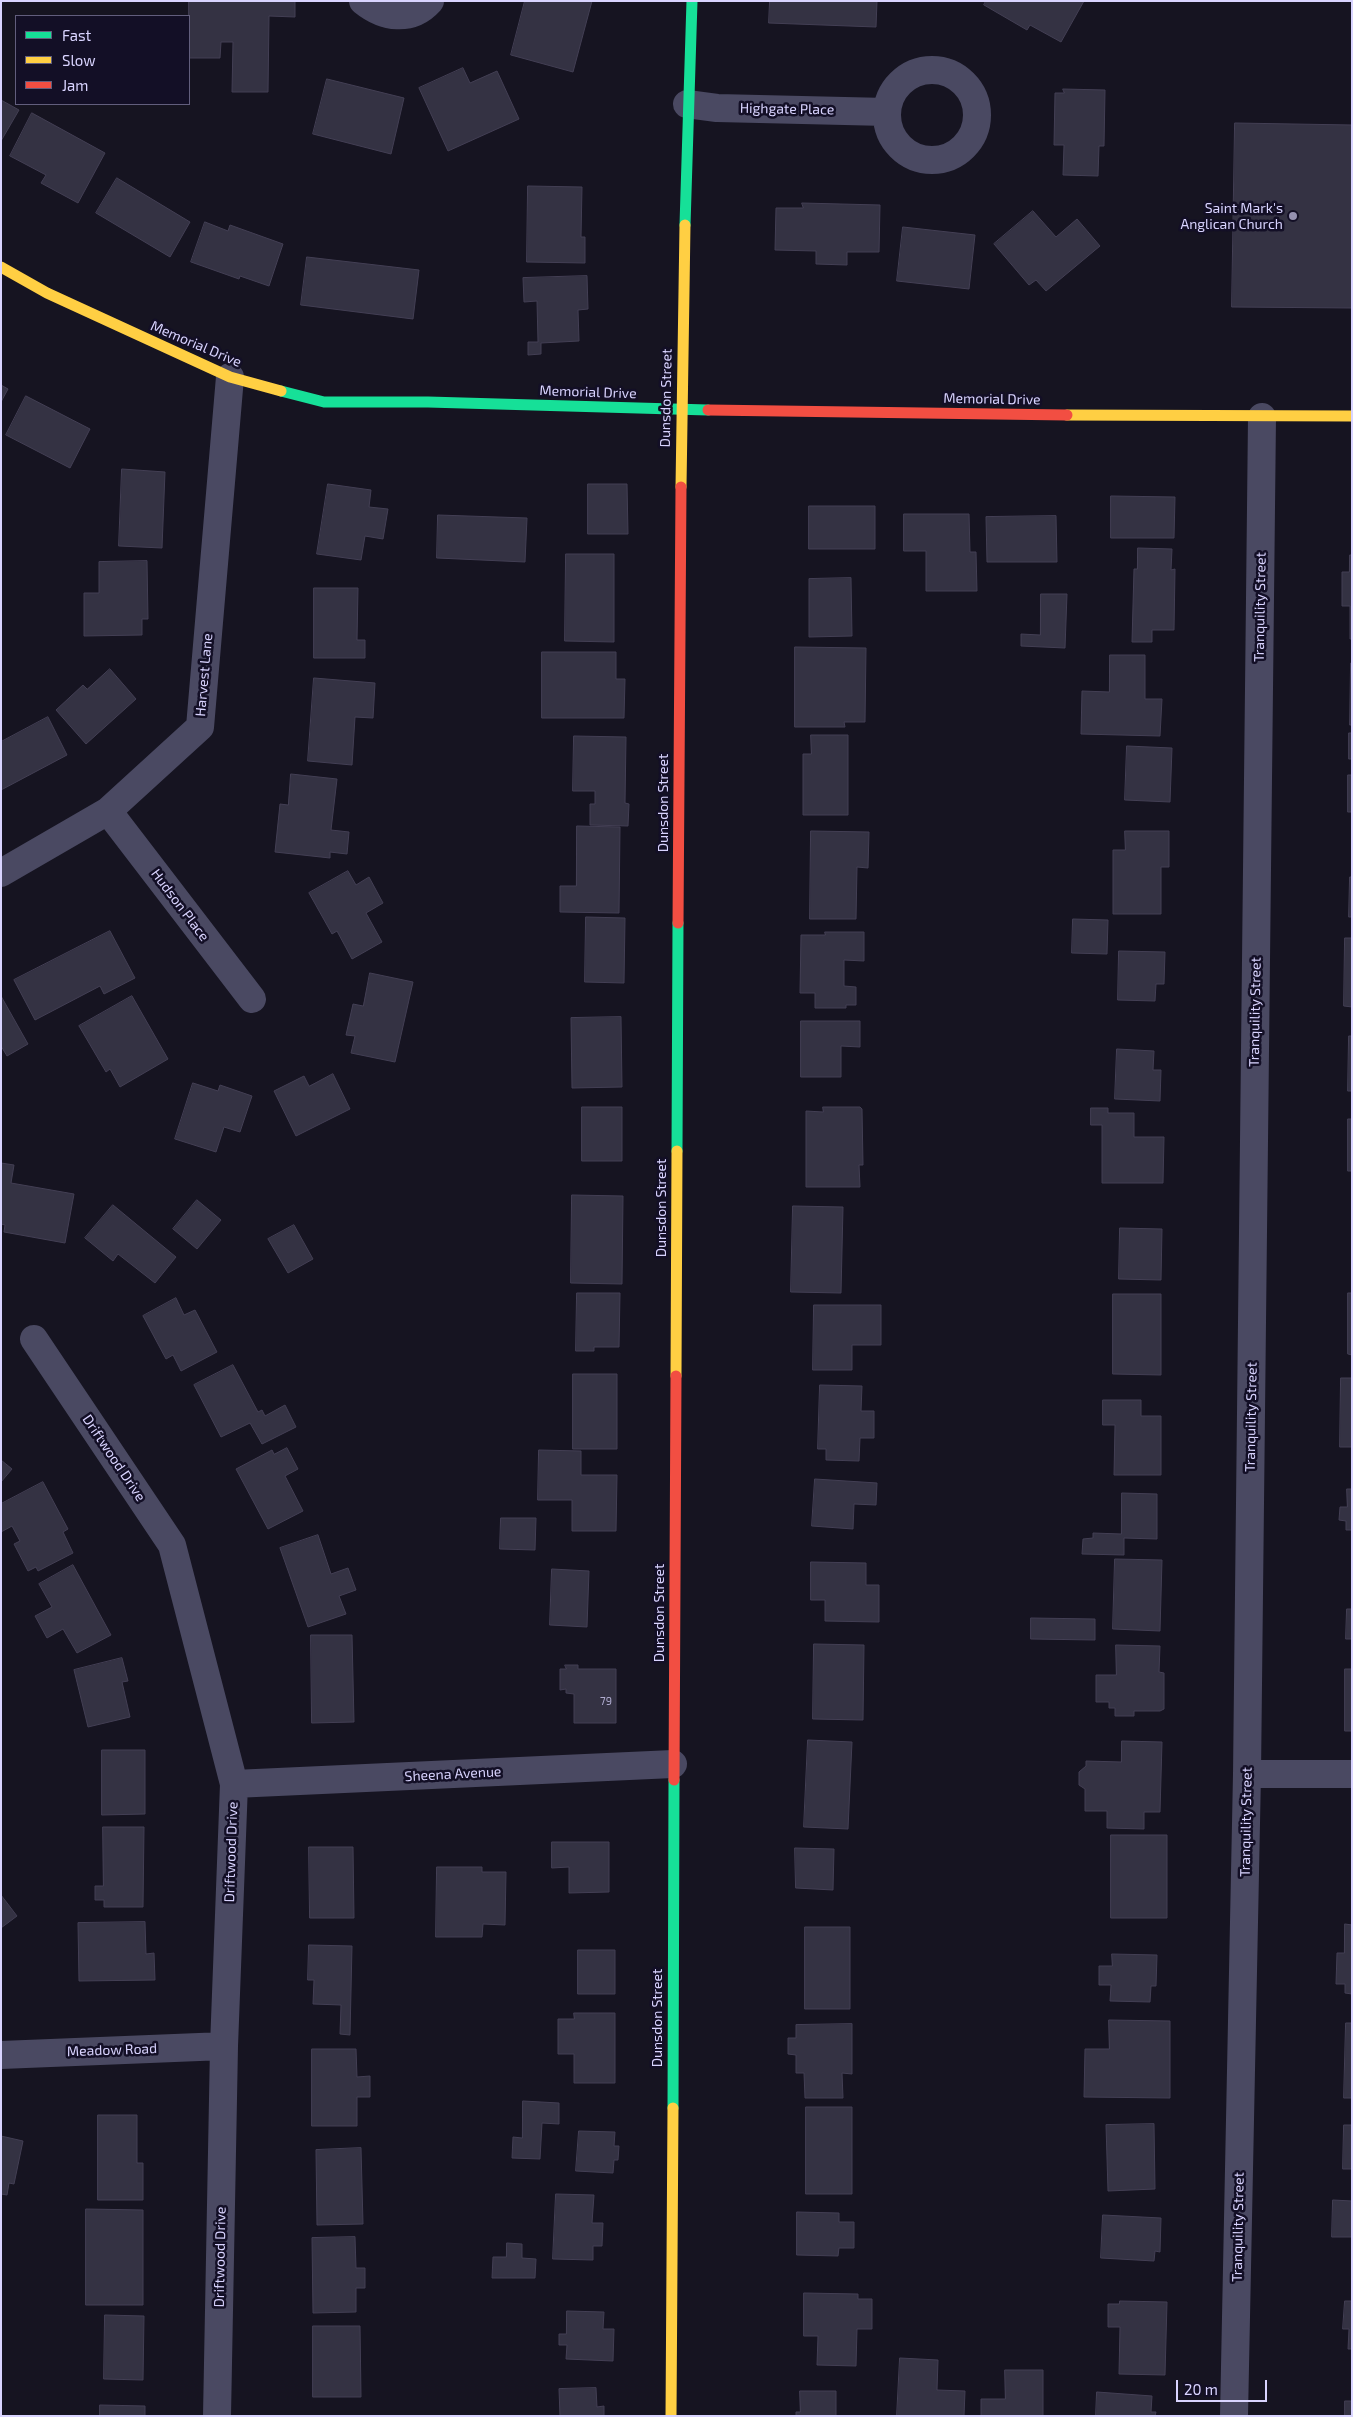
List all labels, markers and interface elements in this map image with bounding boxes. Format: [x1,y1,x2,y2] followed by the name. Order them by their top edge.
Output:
[15,15,190,105] legend
[62,26,91,44] text: Fast
[62,51,96,69] text: Slow
[62,76,88,94] text: Jam
[740,100,834,118] street label: Highgate Place
[1180,200,1283,232] place label: Saint Mark's Anglican Church
[1287,210,1299,222] marker: Saint Mark's Anglican Church
[148,317,244,371] street label: Memorial Drive
[657,349,675,447] street label: Dunsdon Street
[539,382,637,402] street label: Memorial Drive
[943,390,1041,408] street label: Memorial Drive
[1251,552,1269,662] street label: Tranquility Street
[192,633,216,717] street label: Harvest Lane
[655,754,671,852] street label: Dunsdon Street
[147,866,213,944] street label: Hudson Place
[1246,957,1264,1067] street label: Tranquility Street
[653,1159,669,1257] street label: Dunsdon Street
[1242,1362,1260,1472] street label: Tranquility Street
[79,1412,149,1504] street label: Driftwood Drive
[651,1564,667,1662] street label: Dunsdon Street
[600,1694,612,1708] house number: 79
[404,1763,502,1785] street label: Sheena Avenue
[1237,1767,1255,1877] street label: Tranquility Street
[221,1801,241,1903] street label: Driftwood Drive
[649,1969,665,2067] street label: Dunsdon Street
[67,2040,157,2060] street label: Meadow Road
[1229,2172,1247,2282] street label: Tranquility Street
[211,2206,229,2308] street label: Driftwood Drive
[1178,2370,1269,2402] scale bar
[1184,2380,1218,2398] text: 20 m

